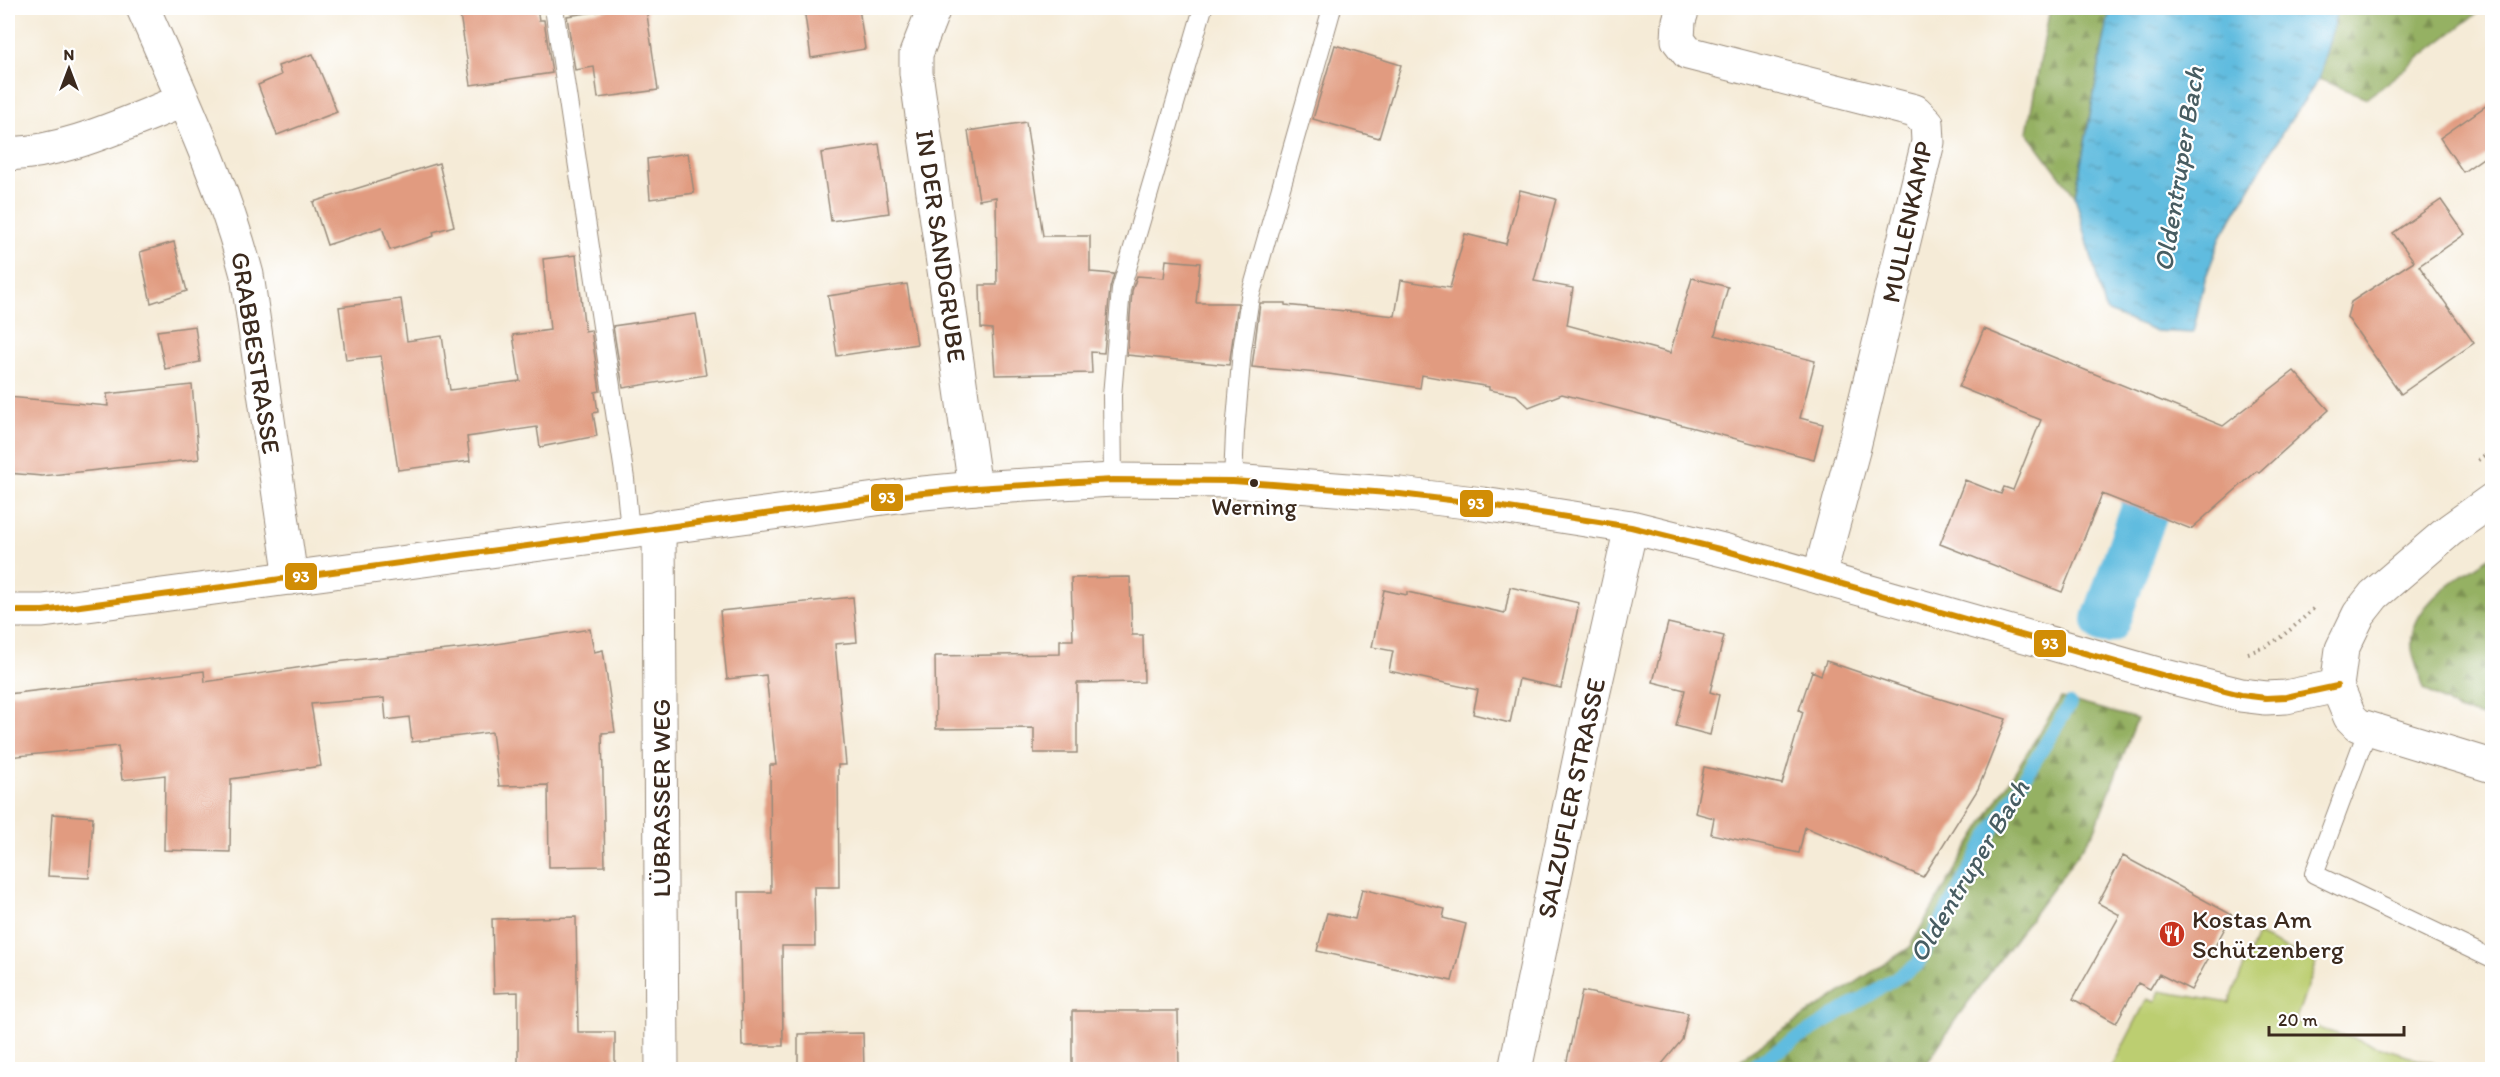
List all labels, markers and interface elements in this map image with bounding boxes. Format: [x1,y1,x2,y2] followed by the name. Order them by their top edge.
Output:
[39,39,99,99] north arrow
[64,45,74,64] text: N
[2146,63,2211,274] water label: Oldentruper Bach
[909,127,973,365] street label: IN DER SANDGRUBE
[1874,138,1940,306] street label: MULLENKAMP
[224,250,288,456] street label: GRABBESTRASSE
[1248,477,1260,489] marker: Werning
[870,483,904,512] line badge: 93
[878,488,896,507] text: 93
[1459,489,1494,518] line badge: 93
[1211,492,1297,521] place label: Werning
[1467,494,1485,513] text: 93
[284,562,318,591] line badge: 93
[292,567,310,586] text: 93
[2033,629,2067,658] line badge: 93
[2041,634,2059,653] text: 93
[1530,675,1612,921] street label: SALZUFLER STRASSE
[645,699,677,897] street label: LÜBRASSER WEG
[1901,773,2036,968] water label: Oldentruper Bach
[2192,903,2345,965] place label: Kostas Am Schützenberg
[2157,919,2187,949] restaurant icon: Kostas Am Schützenberg
[2269,999,2404,1037] scale bar
[2278,1009,2318,1031] text: 20 m

